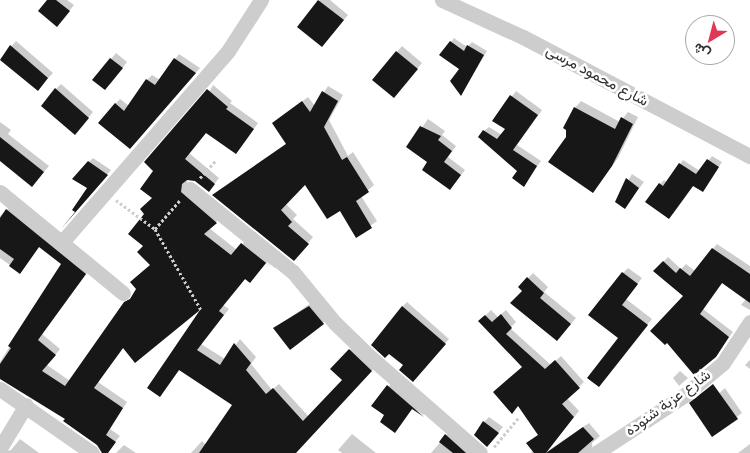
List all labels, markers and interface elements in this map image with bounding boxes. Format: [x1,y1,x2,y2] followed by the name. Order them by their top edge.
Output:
[685,15,735,65] north arrow
[689,39,714,63] text: ش
[543,42,651,110] street label: شارع محمود مرسى
[622,366,714,440] street label: شارع عزبة شنوده

